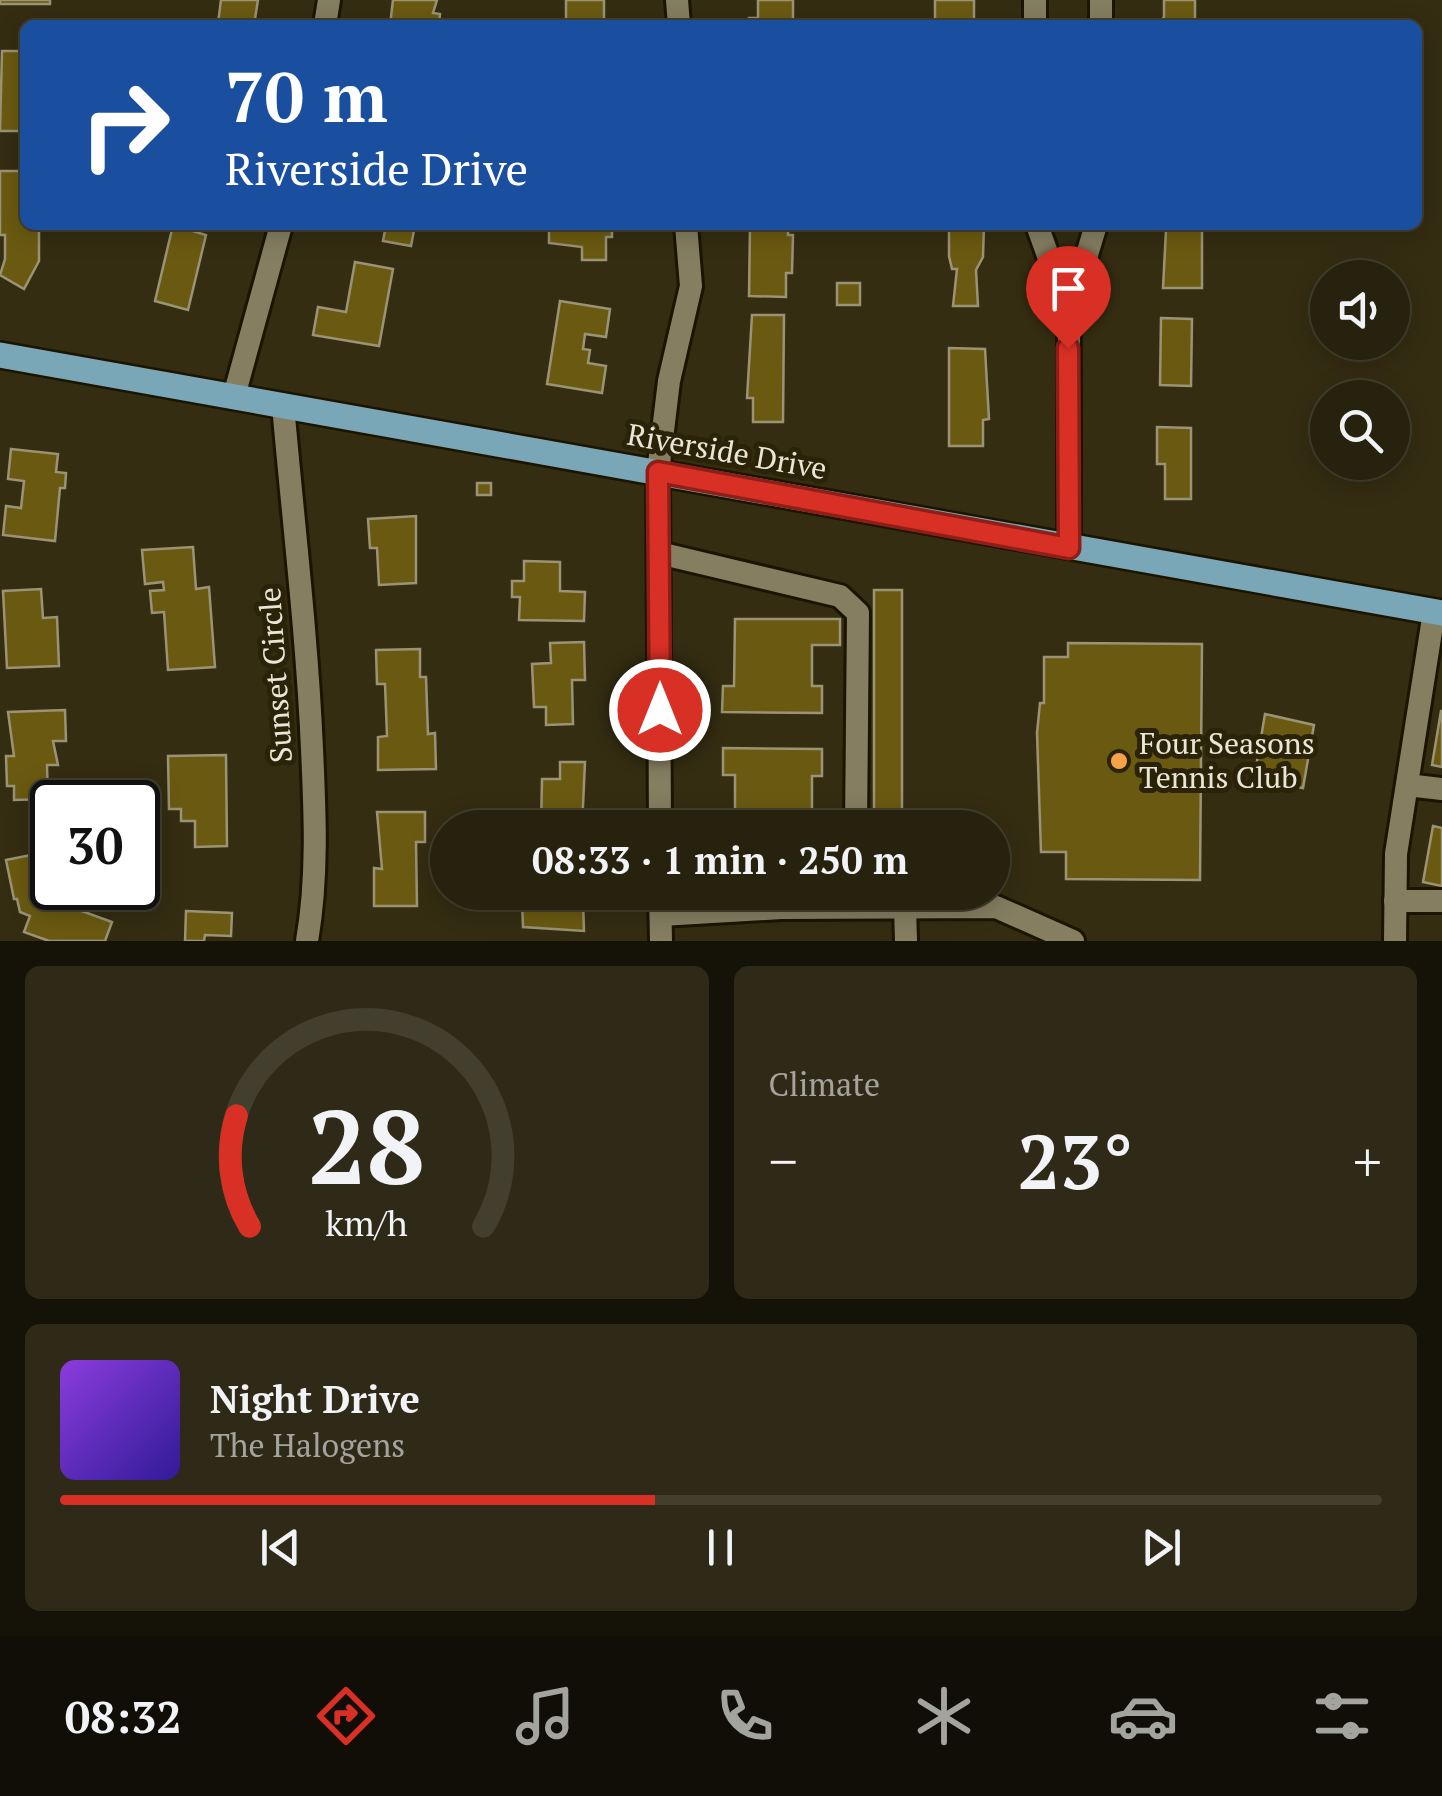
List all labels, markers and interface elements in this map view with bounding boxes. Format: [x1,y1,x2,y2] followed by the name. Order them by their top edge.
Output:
[225,49,388,142] text: 70 m
[60,60,190,190] icon: right
[225,138,528,198] text: Riverside Drive
[1026,246,1111,349] pin
[1310,260,1410,480] map controls
[1310,260,1410,360] button: sound
[1041,261,1096,316] icon: arrive
[1310,380,1410,480] button: search
[624,414,830,488] street label: Riverside Drive
[249,586,301,764] street label: Sunset Circle
[608,658,712,762] position arrow
[1139,723,1315,797] place label: Four Seasons Tennis Club
[1108,750,1130,772] marker: Four Seasons Tennis Club
[30,780,160,910] speed limit sign: 30
[532,835,908,885] text: 08:33 · 1 min · 250 m
[769,1063,880,1105] text: Climate
[308,1076,426,1214] text: 28
[1017,1111,1133,1210] text: 23°
[769,1124,798,1197] text: −
[1353,1124,1382,1197] text: +
[325,1199,408,1246] text: km/h
[210,1374,420,1424] text: Night Drive
[210,1424,405,1466] text: The Halogens
[253,1520,308,1575] icon: previous
[693,1520,748,1575] icon: pause
[1134,1520,1189,1575] icon: next
[311,1681,381,1751] icon: directions
[510,1681,580,1751] icon: music
[710,1681,780,1751] icon: phone
[909,1681,979,1751] icon: climate
[1108,1681,1178,1751] icon: car
[1307,1681,1377,1751] icon: filters
[65,1686,182,1746] text: 08:32

